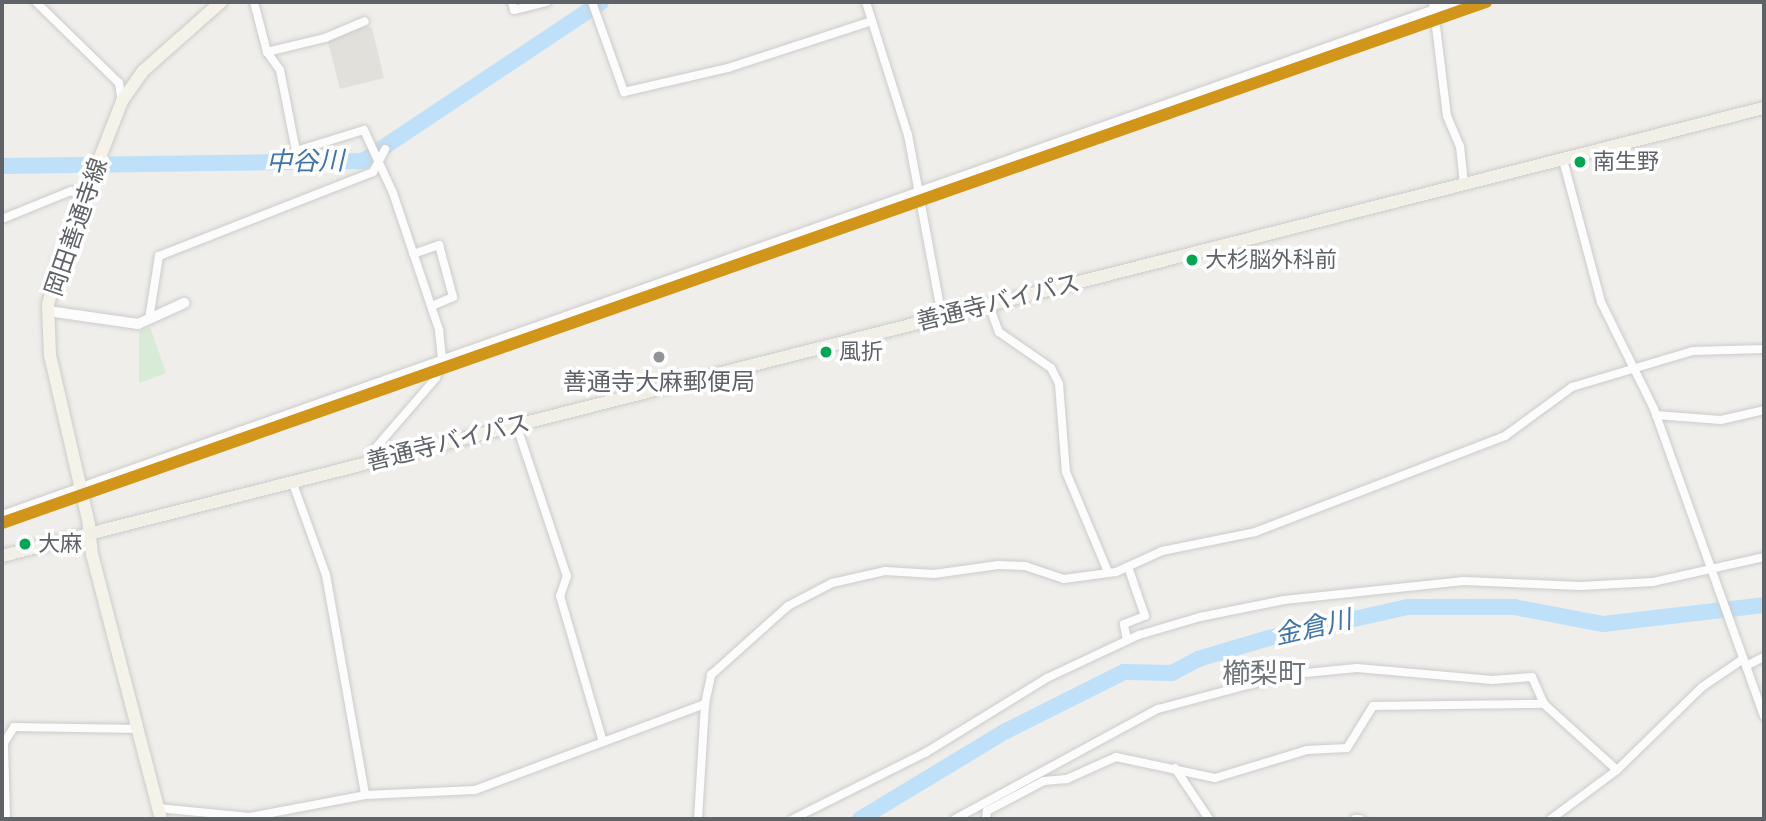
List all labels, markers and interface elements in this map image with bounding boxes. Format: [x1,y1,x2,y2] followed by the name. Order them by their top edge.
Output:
[266,146,344,178] water label: 中谷川
[1593,149,1659,175] place label: 南生野
[39,154,113,300] street label: 岡田善通寺線
[1573,155,1587,169] marker: 南生野
[1205,247,1337,273] place label: 大杉脳外科前
[1185,253,1199,267] marker: 大杉脳外科前
[913,268,1083,336] street label: 善通寺バイパス
[839,339,883,365] place label: 風折
[819,345,833,359] marker: 風折
[651,349,667,365] marker: 善通寺大麻郵便局
[563,368,755,396] place label: 善通寺大麻郵便局
[363,408,533,476] street label: 善通寺バイパス
[38,531,82,557] place label: 大麻
[18,537,32,551] marker: 大麻
[1271,604,1355,652] water label: 金倉川
[1222,657,1306,691] district label: 櫛梨町

